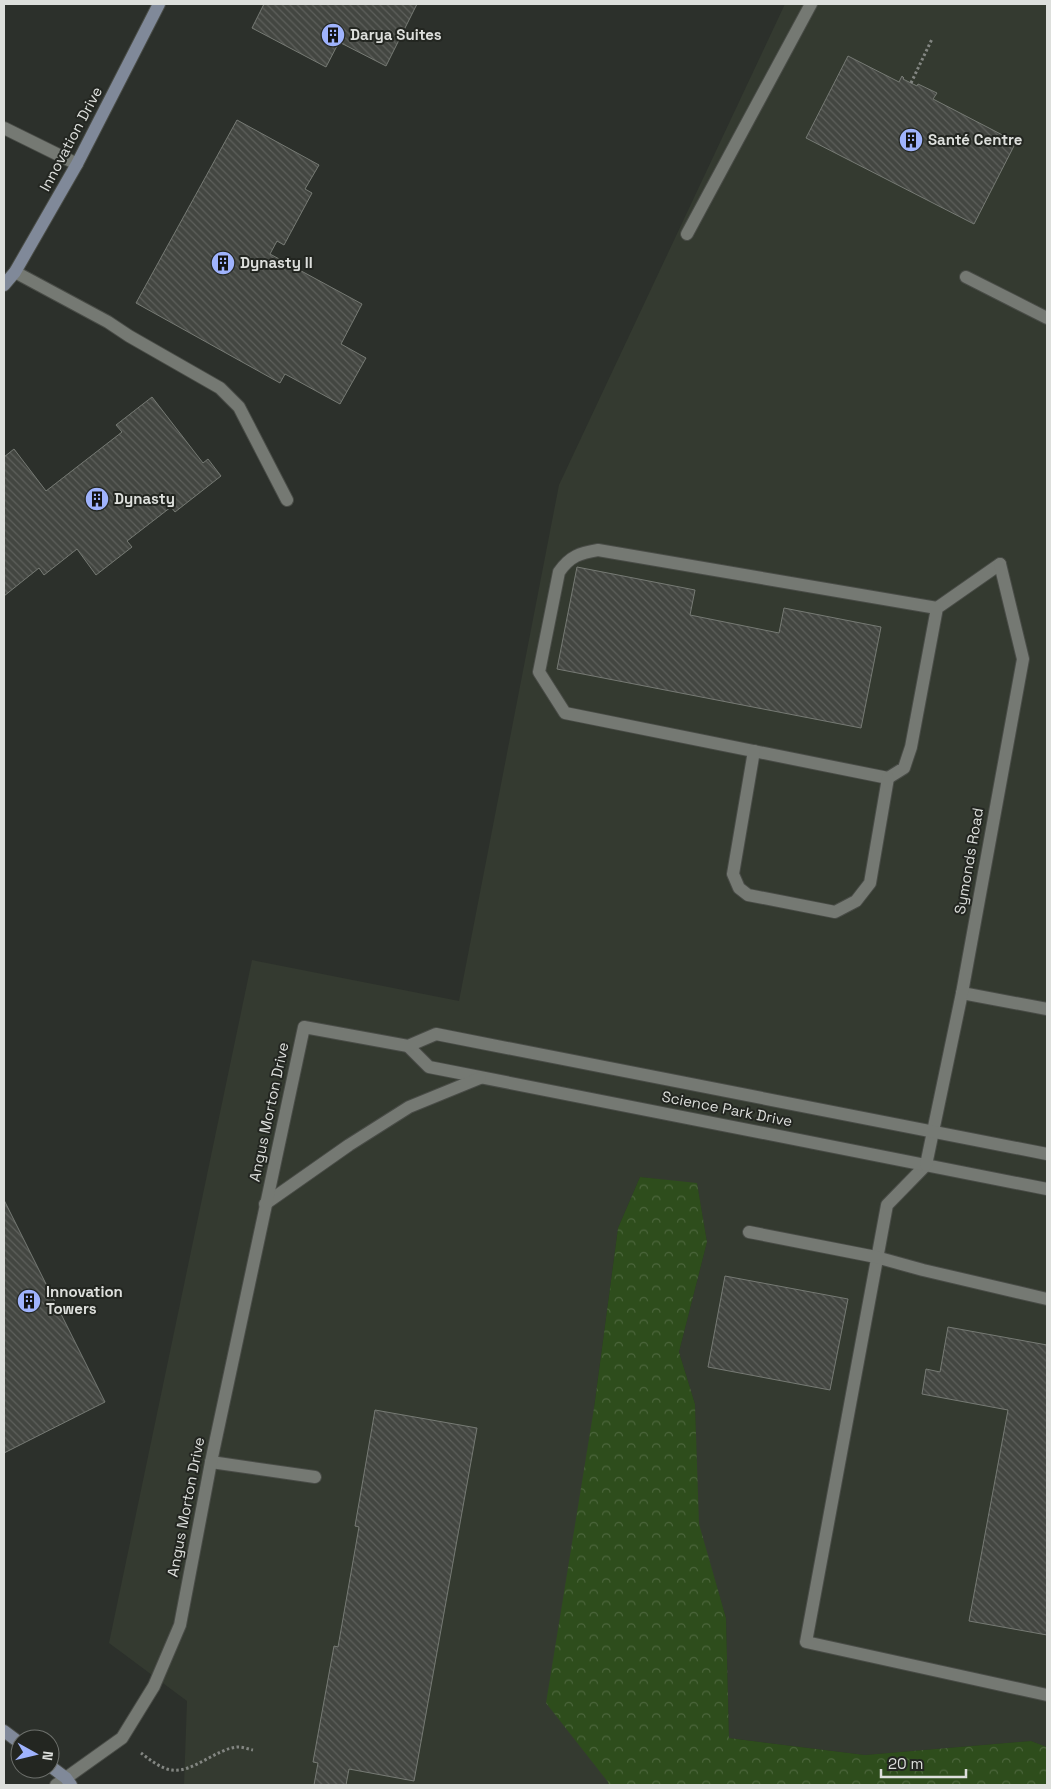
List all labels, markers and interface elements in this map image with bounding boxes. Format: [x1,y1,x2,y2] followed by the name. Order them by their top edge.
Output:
[320,22,346,48] building icon: Darya Suites
[350,25,442,44] place label: Darya Suites
[35,83,106,194] street label: Innovation Drive
[898,127,924,153] building icon: Santé Centre
[928,130,1023,149] place label: Santé Centre
[210,250,236,276] building icon: Dynasty II
[240,253,313,272] place label: Dynasty II
[84,486,110,512] building icon: Dynasty
[114,489,175,508] place label: Dynasty
[950,806,987,916] street label: Symonds Road
[244,1040,293,1183] street label: Angus Morton Drive
[660,1087,794,1131] street label: Science Park Drive
[46,1282,123,1318] place label: Innovation Towers
[16,1288,42,1314] building icon: Innovation Towers
[163,1435,208,1578] street label: Angus Morton Drive
[10,1729,60,1779] north arrow
[881,1746,966,1778] scale bar
[38,1750,57,1762] text: N
[888,1754,923,1773] text: 20 m

